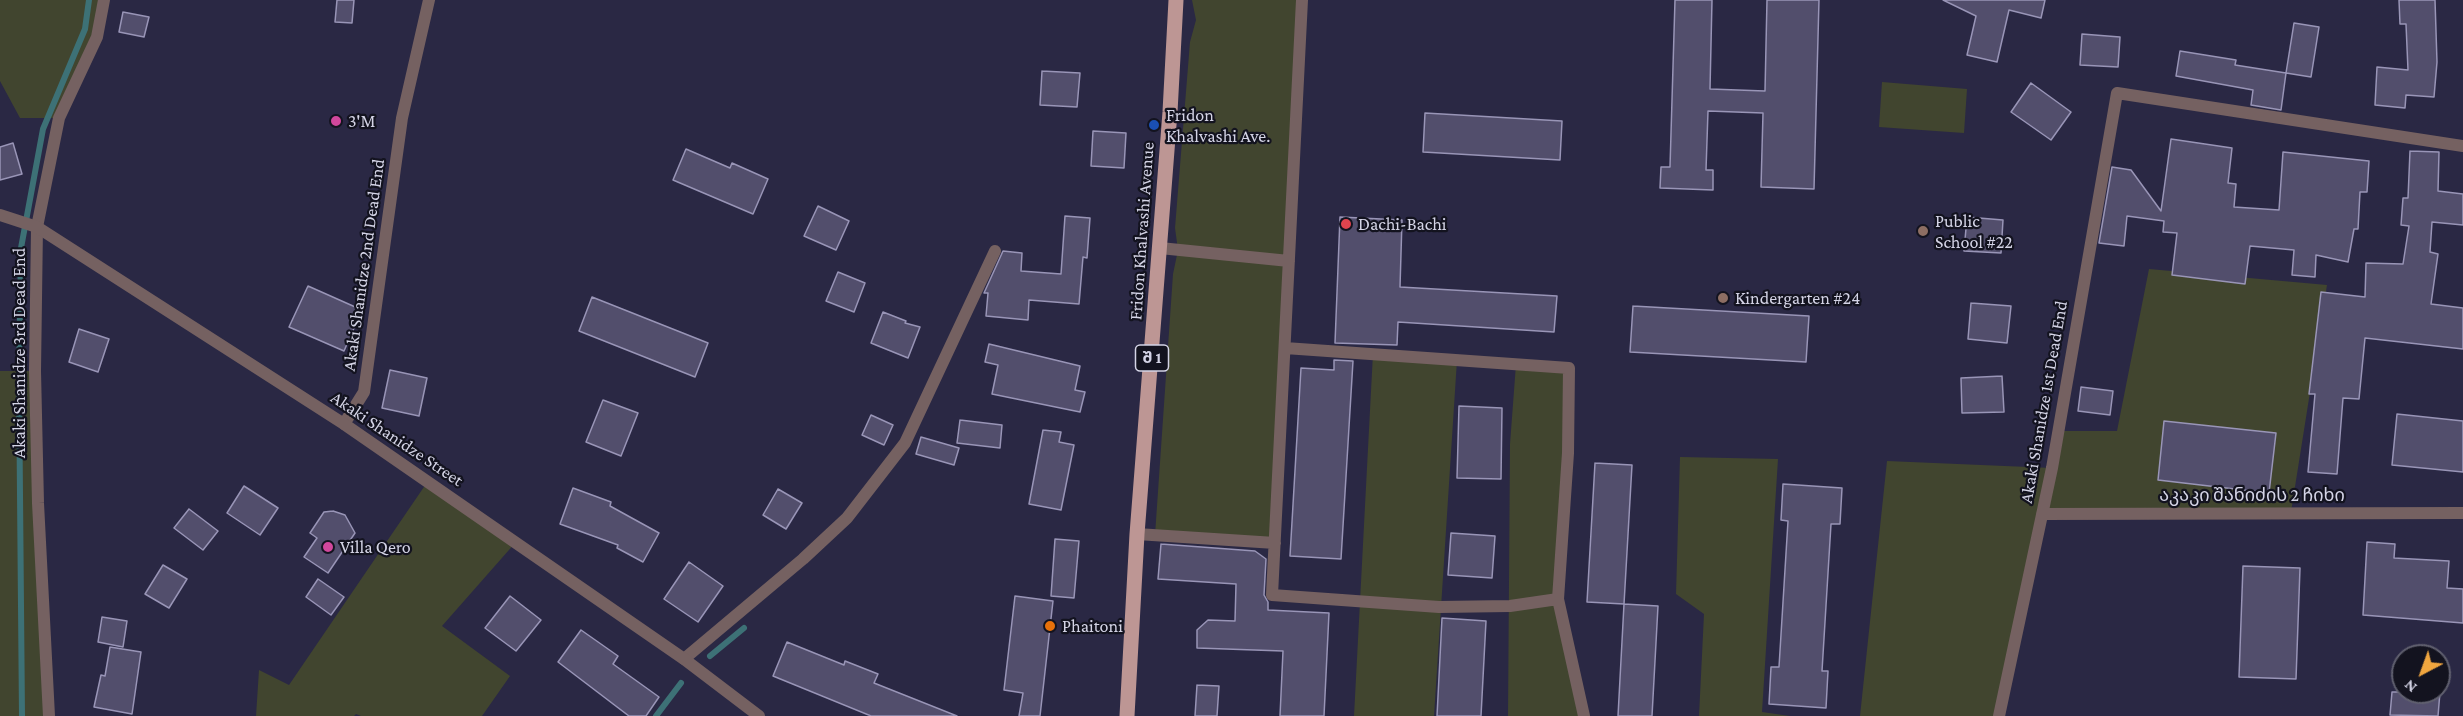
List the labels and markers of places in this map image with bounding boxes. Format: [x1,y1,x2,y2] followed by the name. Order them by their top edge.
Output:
[1166,104,1270,146] place label: Fridon Khalvashi Ave.
[348,110,375,132] place label: 3'M
[329,114,343,128] marker: 3'M
[1147,118,1161,132] marker: Fridon Khalvashi Ave.
[1935,210,2013,252] place label: Public School #22
[1358,213,1447,235] place label: Dachi-Bachi
[1339,217,1353,231] marker: Dachi-Bachi
[1916,224,1930,238] marker: Public School #22
[1735,287,1860,309] place label: Kindergarten #24
[1716,291,1730,305] marker: Kindergarten #24
[340,536,411,558] place label: Villa Qero
[321,540,335,554] marker: Villa Qero
[1062,615,1123,637] place label: Phaitoni
[1043,619,1057,633] marker: Phaitoni

